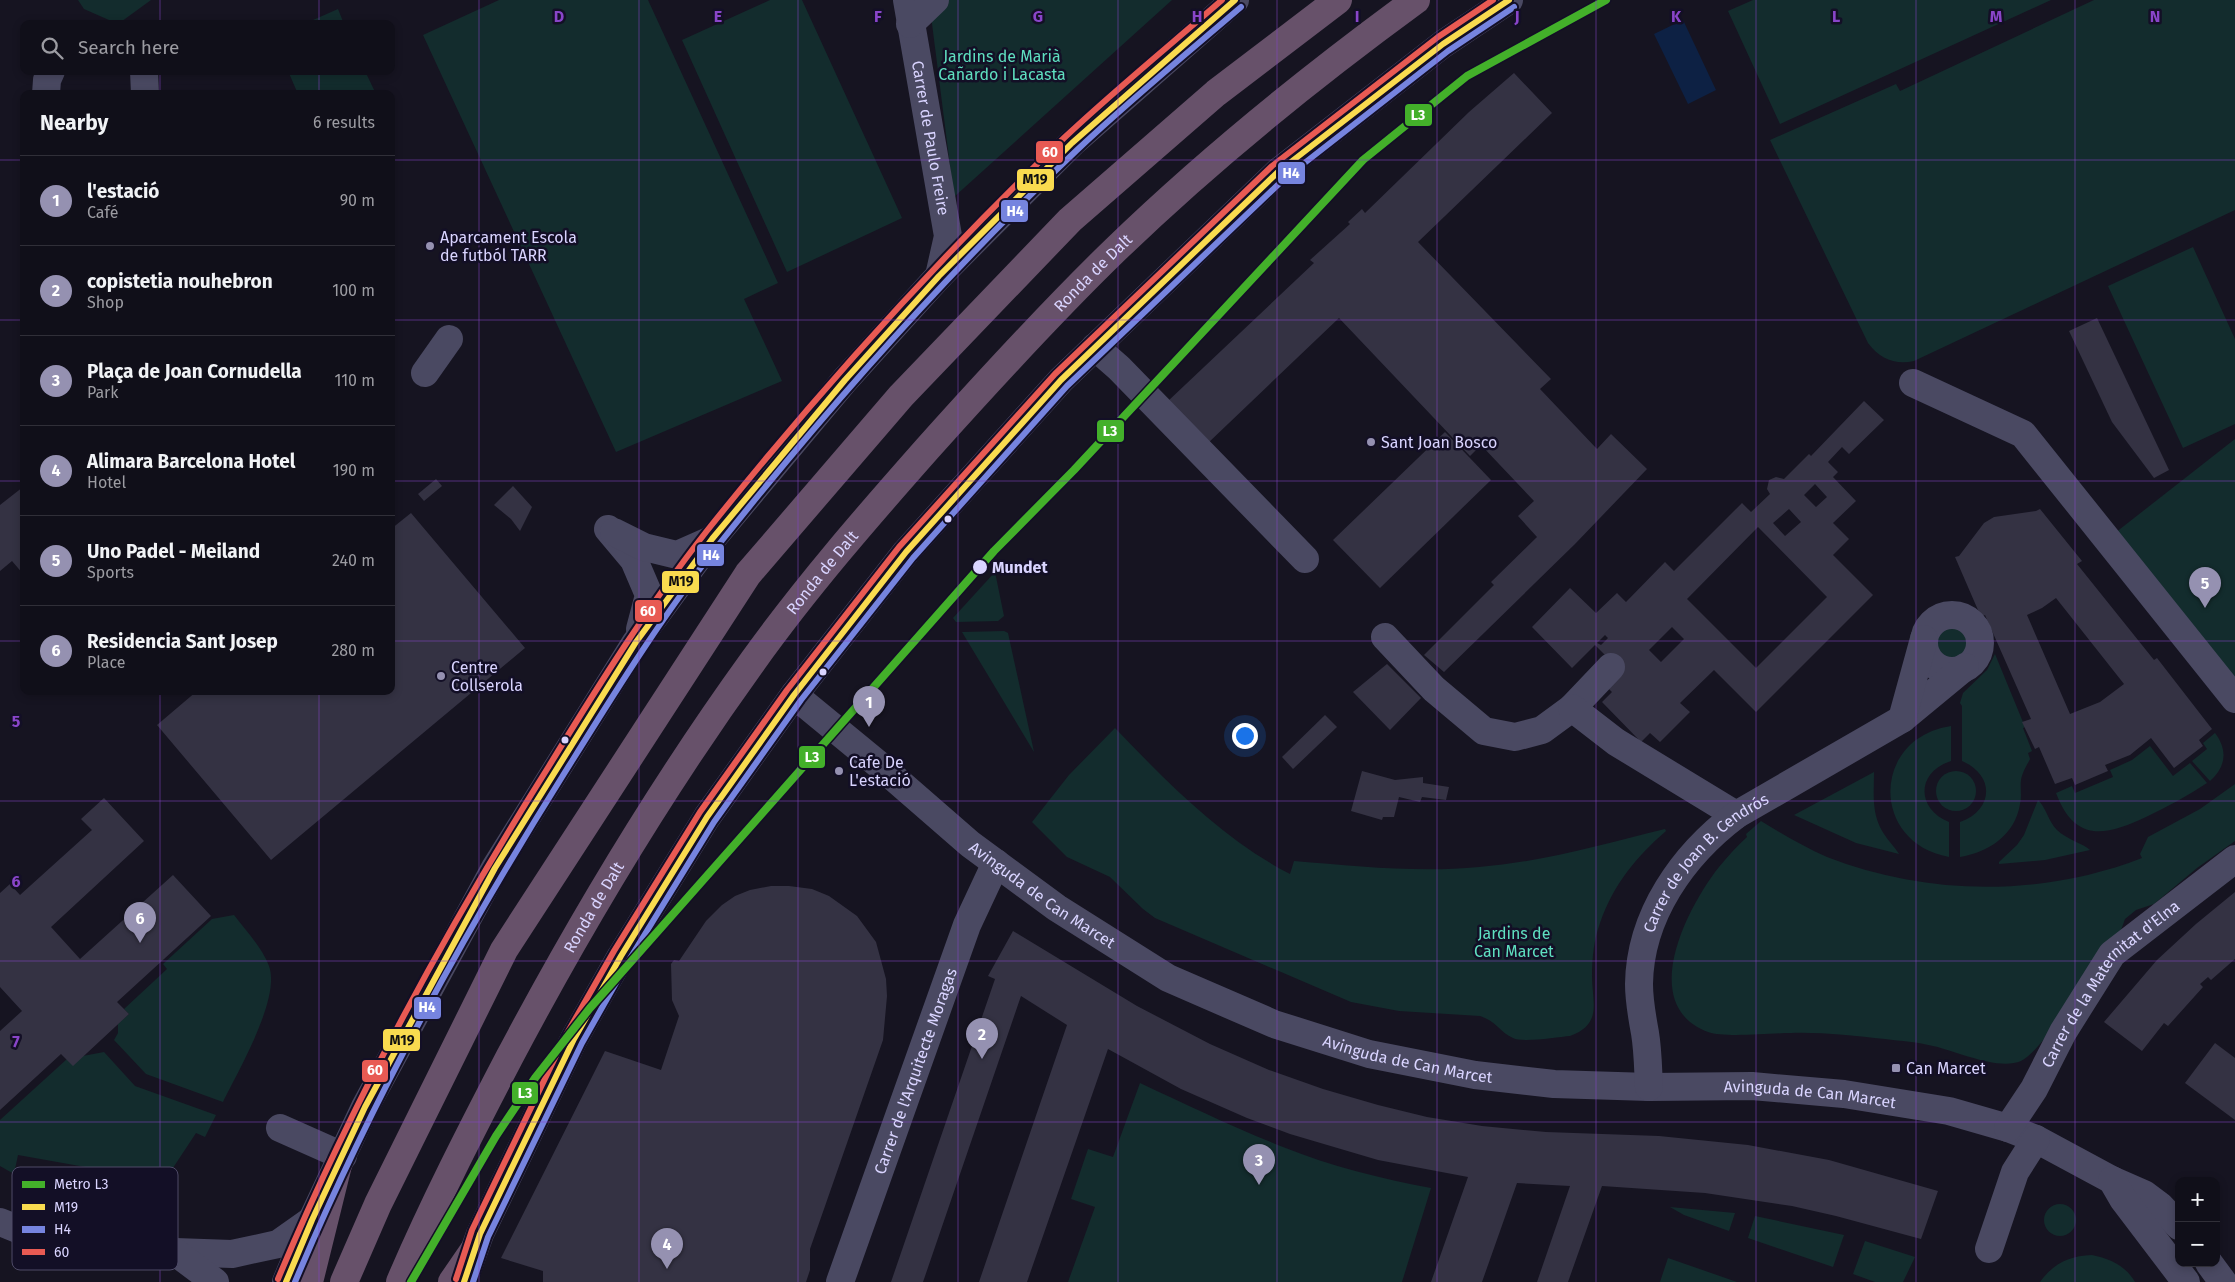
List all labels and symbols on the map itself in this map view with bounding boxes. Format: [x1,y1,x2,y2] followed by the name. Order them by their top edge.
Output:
[554,7,564,26] text: D
[714,7,722,26] text: E
[874,7,882,26] text: F
[1033,7,1043,26] text: G
[1192,7,1202,26] text: H
[1355,7,1359,26] text: I
[1513,7,1520,26] text: J
[1671,7,1682,26] text: K
[1832,7,1840,26] text: L
[1990,7,2003,26] text: M
[2150,7,2160,26] text: N
[938,47,1066,84] park label: Jardins de Marià Cañardo i Lacasta
[908,59,953,217] street label: Carrer de Paulo Freire
[1404,103,1433,127] line badge: L3
[1411,107,1425,124] text: L3
[1035,140,1064,164] line badge: 60
[1042,144,1058,161] text: 60
[1277,161,1306,185] line badge: H4
[1282,165,1300,182] text: H4
[1016,168,1055,192] line badge: M19
[1022,171,1048,188] text: M19
[1000,199,1029,223] line badge: H4
[1006,203,1024,220] text: H4
[440,228,577,265] place label: Aparcament Escola de futból TARR
[1050,230,1136,316] street label: Ronda de Dalt
[424,240,436,252] marker: Aparcament Escola de futból TARR
[1096,419,1125,443] line badge: L3
[1103,423,1117,440] text: L3
[1381,433,1497,452] place label: Sant Joan Bosco
[1365,436,1377,448] marker: Sant Joan Bosco
[943,514,953,524] unlabelled marker
[783,527,862,618] street label: Ronda de Dalt
[696,543,725,567] line badge: H4
[702,547,720,564] text: H4
[971,558,989,576] marker: Mundet
[992,558,1048,577] place label: Mundet
[2189,567,2221,608] pin: 5
[661,570,700,594] line badge: M19
[668,573,694,590] text: M19
[634,599,663,623] line badge: 60
[640,603,656,620] text: 60
[451,658,523,695] place label: Centre Collserola
[818,667,828,677] unlabelled marker
[435,670,447,682] marker: Centre Collserola
[853,686,885,727] pin: 1
[12,712,21,731] text: 5
[1232,723,1258,749] your location
[560,735,570,745] unlabelled marker
[798,745,826,769] line badge: L3
[805,749,819,766] text: L3
[849,753,911,790] place label: Cafe De L'estació
[833,765,845,777] marker: Cafe De L'estació
[1639,789,1772,935] street label: Carrer de Joan B. Cendrós
[965,838,1119,952] street label: Avinguda de Can Marcet
[560,858,628,956] street label: Ronda de Dalt
[11,872,21,891] text: 6
[2038,896,2183,1071] street label: Carrer de la Maternitat d'Elna
[124,902,156,943] pin: 6
[1474,924,1554,961] park label: Jardins de Can Marcet
[870,966,961,1177] street label: Carrer de l'Arquitecte Moragas
[413,996,442,1020] line badge: H4
[418,999,436,1016] text: H4
[966,1018,998,1059] pin: 2
[382,1028,421,1052] line badge: M19
[1320,1031,1494,1087] street label: Avinguda de Can Marcet
[12,1032,20,1051] text: 7
[389,1032,415,1049] text: M19
[361,1059,389,1083] line badge: 60
[1906,1059,1986,1078] place label: Can Marcet
[367,1062,383,1079] text: 60
[1890,1062,1902,1074] marker: Can Marcet
[1724,1077,1898,1112] street label: Avinguda de Can Marcet
[511,1081,539,1105] line badge: L3
[518,1085,532,1102] text: L3
[1243,1144,1275,1185] pin: 3
[12,1167,178,1270] legend
[54,1176,108,1193] text: Metro L3
[54,1199,78,1216] text: M19
[54,1221,72,1238] text: H4
[651,1228,683,1269] pin: 4
[54,1244,69,1261] text: 60

